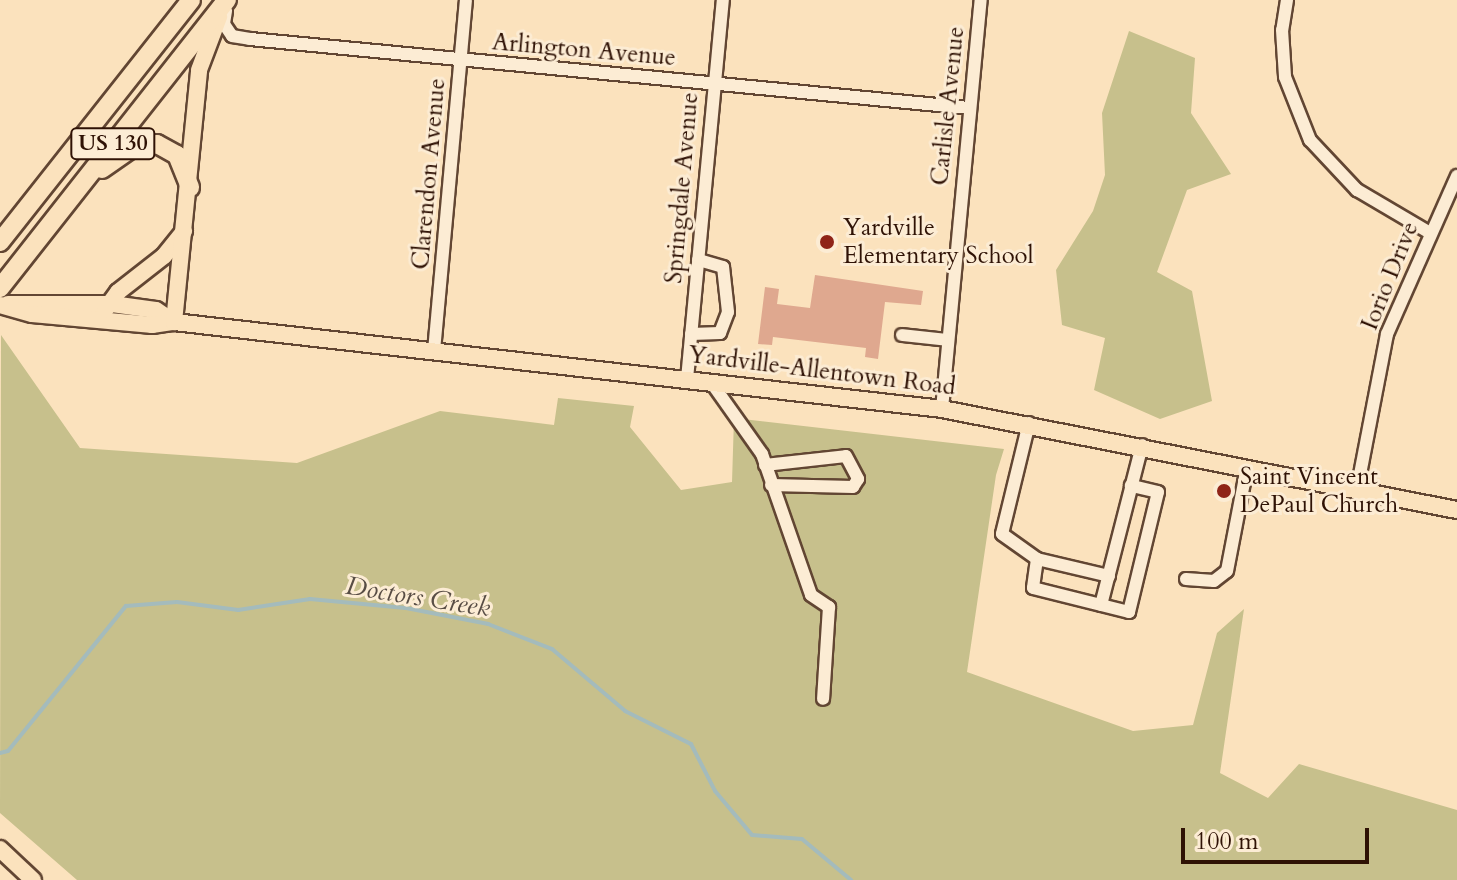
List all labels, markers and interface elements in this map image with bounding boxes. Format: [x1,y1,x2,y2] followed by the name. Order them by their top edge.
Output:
[925,25,971,187] street label: Carlisle Avenue
[491,28,677,72] street label: Arlington Avenue
[406,77,452,271] street label: Clarendon Avenue
[659,91,705,285] street label: Springdale Avenue
[69,126,157,162] road number: US 130
[843,214,1034,270] place label: Yardville Elementary School
[1355,218,1425,334] street label: Iorio Drive
[818,233,836,251] marker: Yardville Elementary School
[687,340,957,402] street label: Yardville-Allentown Road
[1240,463,1398,519] place label: Saint Vincent DePaul Church
[1215,482,1233,500] marker: Saint Vincent DePaul Church
[344,570,492,624] water label: Doctors Creek
[1185,812,1373,862] scale bar
[1195,825,1259,858] text: 100 m

